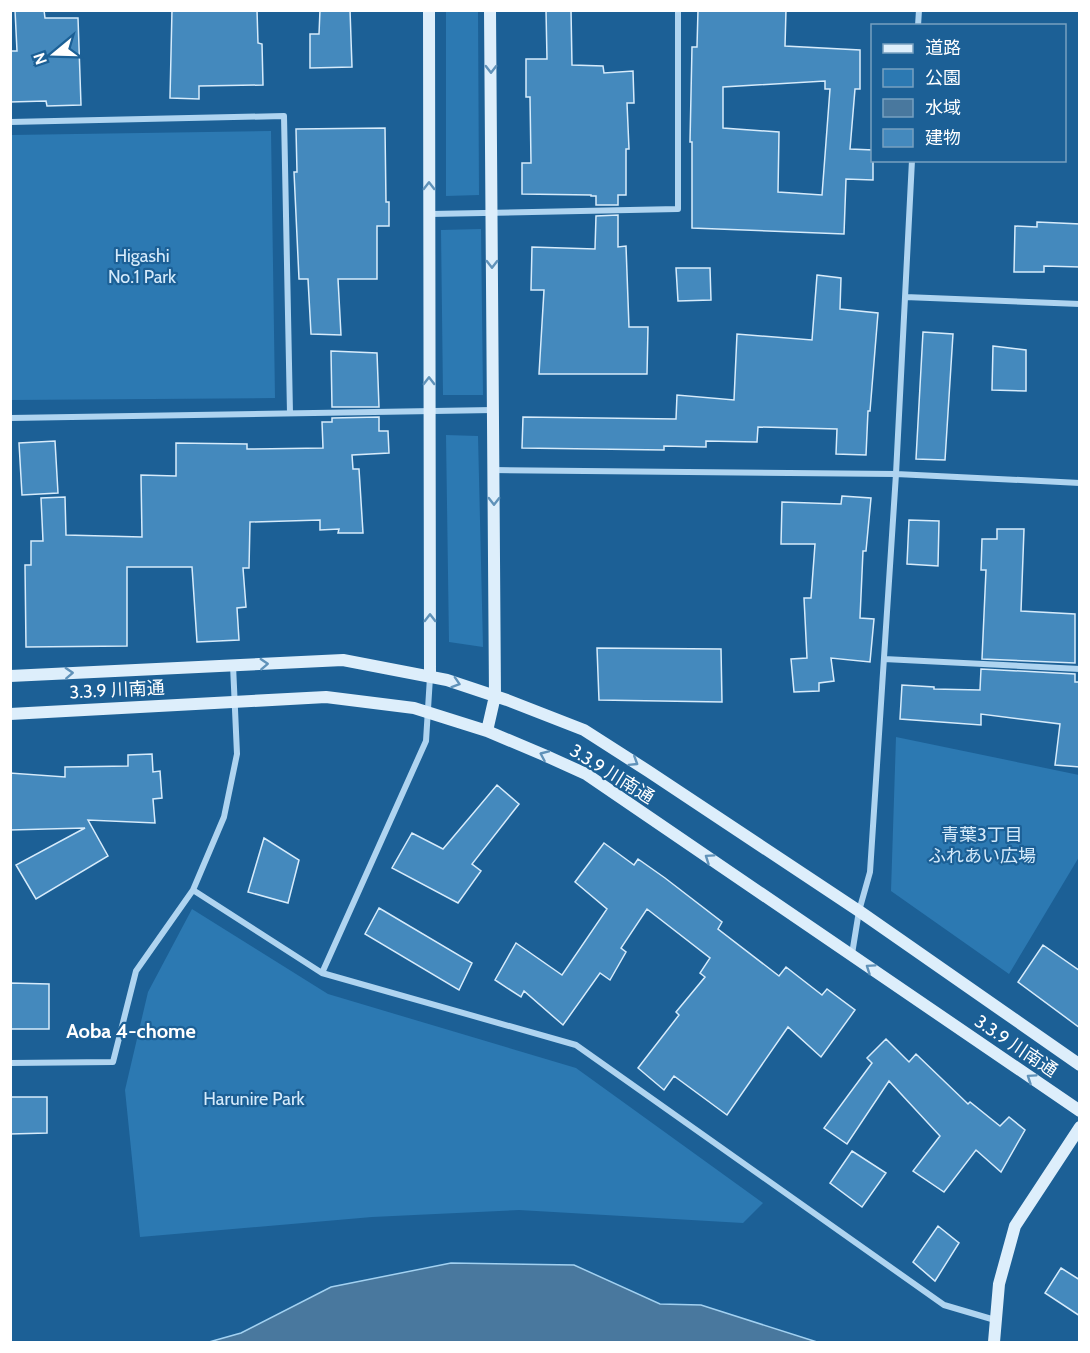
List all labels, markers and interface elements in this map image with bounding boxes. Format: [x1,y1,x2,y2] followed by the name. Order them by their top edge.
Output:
[24,24,84,84] north arrow
[871,24,1066,162] legend
[925,37,961,59] text: 道路
[29,50,51,67] text: N
[485,64,497,73] one-way arrow
[925,67,961,89] text: 公園
[925,97,961,119] text: 水域
[925,127,961,149] text: 建物
[423,182,435,191] one-way arrow
[108,245,177,288] park label: Higashi No.1 Park
[486,259,498,268] one-way arrow
[423,377,435,386] one-way arrow
[488,496,500,505] one-way arrow
[424,614,436,623] one-way arrow
[259,658,268,671] one-way arrow
[64,667,73,680] one-way arrow
[450,676,461,688] one-way arrow
[69,677,165,703] street label: 3.3.9 川南通
[566,739,658,809] street label: 3.3.9 川南通
[540,750,551,762] one-way arrow
[627,755,638,766] one-way arrow
[928,824,1036,867] park label: 青葉3丁目 ふれあい広場
[705,854,716,865] one-way arrow
[866,964,877,975] one-way arrow
[970,1010,1062,1082] street label: 3.3.9 川南通
[66,1019,196,1043] district label: Aoba 4-chome
[1027,1074,1038,1085] one-way arrow
[203,1088,306,1110] park label: Harunire Park

